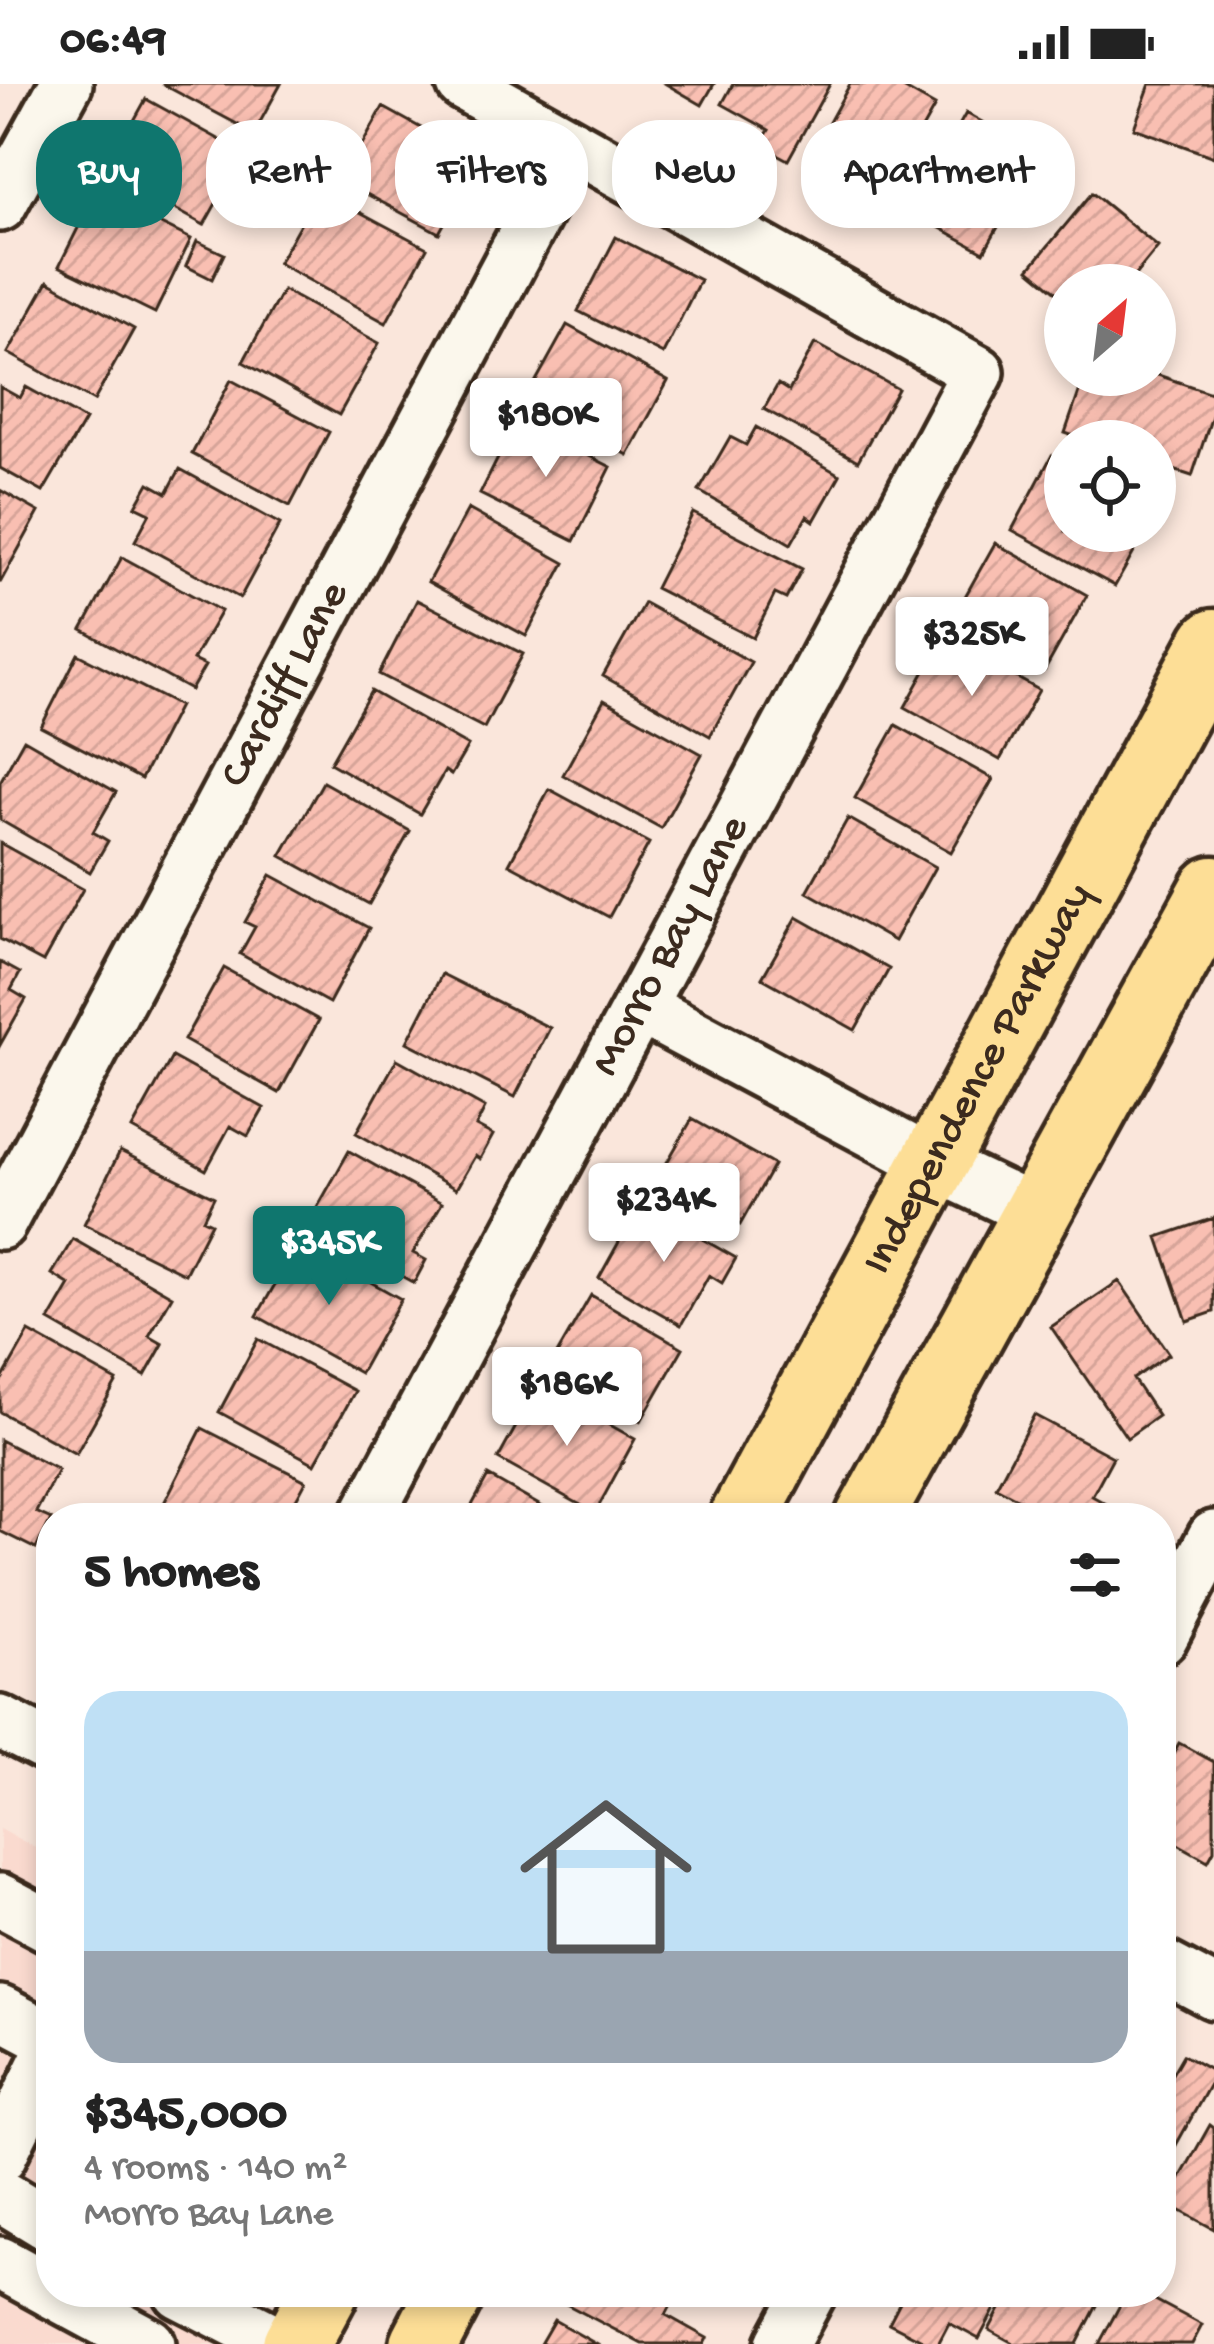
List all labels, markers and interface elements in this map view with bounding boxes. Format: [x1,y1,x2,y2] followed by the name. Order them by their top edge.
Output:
[60,16,166,69] text: 06:49
[36,120,182,228] chip: Buy
[206,120,371,228] chip: Rent
[395,120,588,228] chip: Filters
[612,120,777,228] chip: New
[801,120,1075,228] chip: Apartment
[1044,264,1176,396] north arrow
[1044,264,1176,552] map controls
[462,378,630,480] pin: $180K
[497,394,595,440] text: $180K
[1044,420,1176,552] button: locate
[209,572,362,797] street label: Cardiff Lane
[888,597,1056,699] pin: $325K
[923,613,1021,659] text: $325K
[580,806,763,1086] street label: Morro Bay Lane
[852,875,1106,1284] street label: Independence Parkway
[580,1163,748,1265] pin: $234K
[616,1179,712,1225] text: $234K
[245,1206,413,1308] pin: $345K
[280,1222,378,1268] text: $345K
[483,1347,651,1449] pin: $186K
[519,1363,615,1409] text: $186K
[1062,1542,1128,1608] icon: filters
[84,1545,258,1605] text: 5 homes
[498,1769,714,1985] icon: home
[84,2087,287,2147] text: $345,000
[84,2147,347,2193] text: 4 rooms · 140 m²
[84,2193,333,2239] text: Morro Bay Lane

